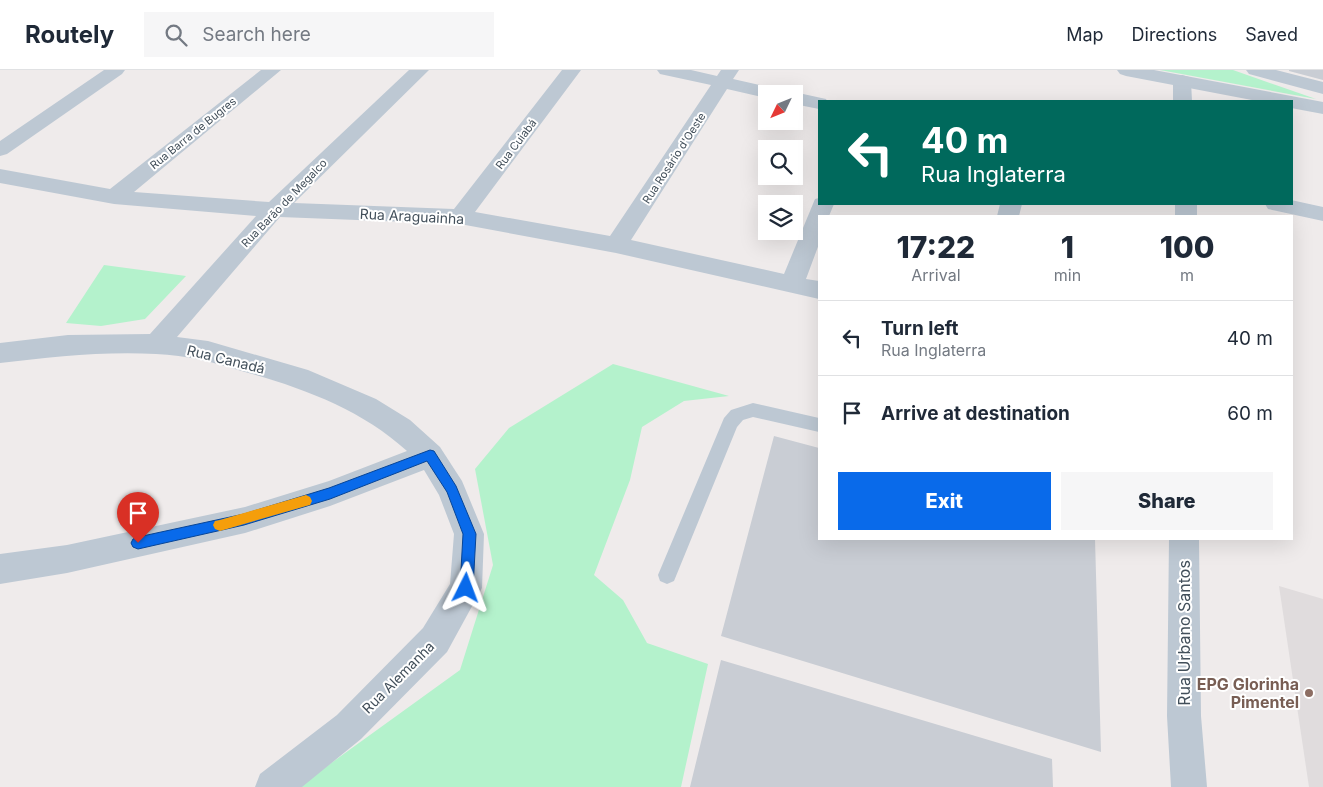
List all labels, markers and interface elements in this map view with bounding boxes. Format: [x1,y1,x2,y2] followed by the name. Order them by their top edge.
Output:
[144,12,494,57] search box
[25,20,114,49] text: Routely
[162,21,190,49] icon: search
[202,23,311,46] text: Search here
[1066,24,1104,45] text: Map
[1132,24,1217,45] text: Directions
[1245,24,1298,45] text: Saved
[758,85,802,130] north arrow
[758,85,803,240] map controls
[147,94,239,172] street label: Rua Barra de Bugres
[639,110,709,206] street label: Rua Rosário d'Oeste
[493,116,539,172] street label: Rua Cuiabá
[921,119,1009,161] text: 40 m
[838,120,903,185] icon: left
[758,140,803,185] button: search
[238,156,330,250] street label: Rua Barão de Megalco
[921,161,1066,187] text: Rua Inglaterra
[758,195,803,240] button: layers
[359,205,465,227] street label: Rua Araguainha
[897,229,975,265] text: 17:22
[1061,229,1074,265] text: 1
[1160,229,1214,265] text: 100
[911,265,961,285] text: Arrival
[1054,265,1081,285] text: min
[1180,265,1194,285] text: m
[881,317,959,340] text: Turn left
[838,324,866,352] icon: left
[1227,327,1273,350] text: 40 m
[881,340,986,360] text: Rua Inglaterra
[185,341,267,377] street label: Rua Canadá
[838,399,866,427] icon: arrive
[881,402,1070,425] text: Arrive at destination
[1227,402,1273,425] text: 60 m
[838,472,1051,530] button: Exit
[1061,472,1273,530] button: Share
[117,492,159,543] pin
[124,499,152,527] icon: arrive
[1174,560,1194,706] street label: Rua Urbano Santos
[439,561,491,613] position arrow
[358,637,438,717] street label: Rua Alemanha
[1197,674,1299,712] place label: EPG Glorinha Pimentel
[1303,687,1315,699] marker: EPG Glorinha Pimentel

